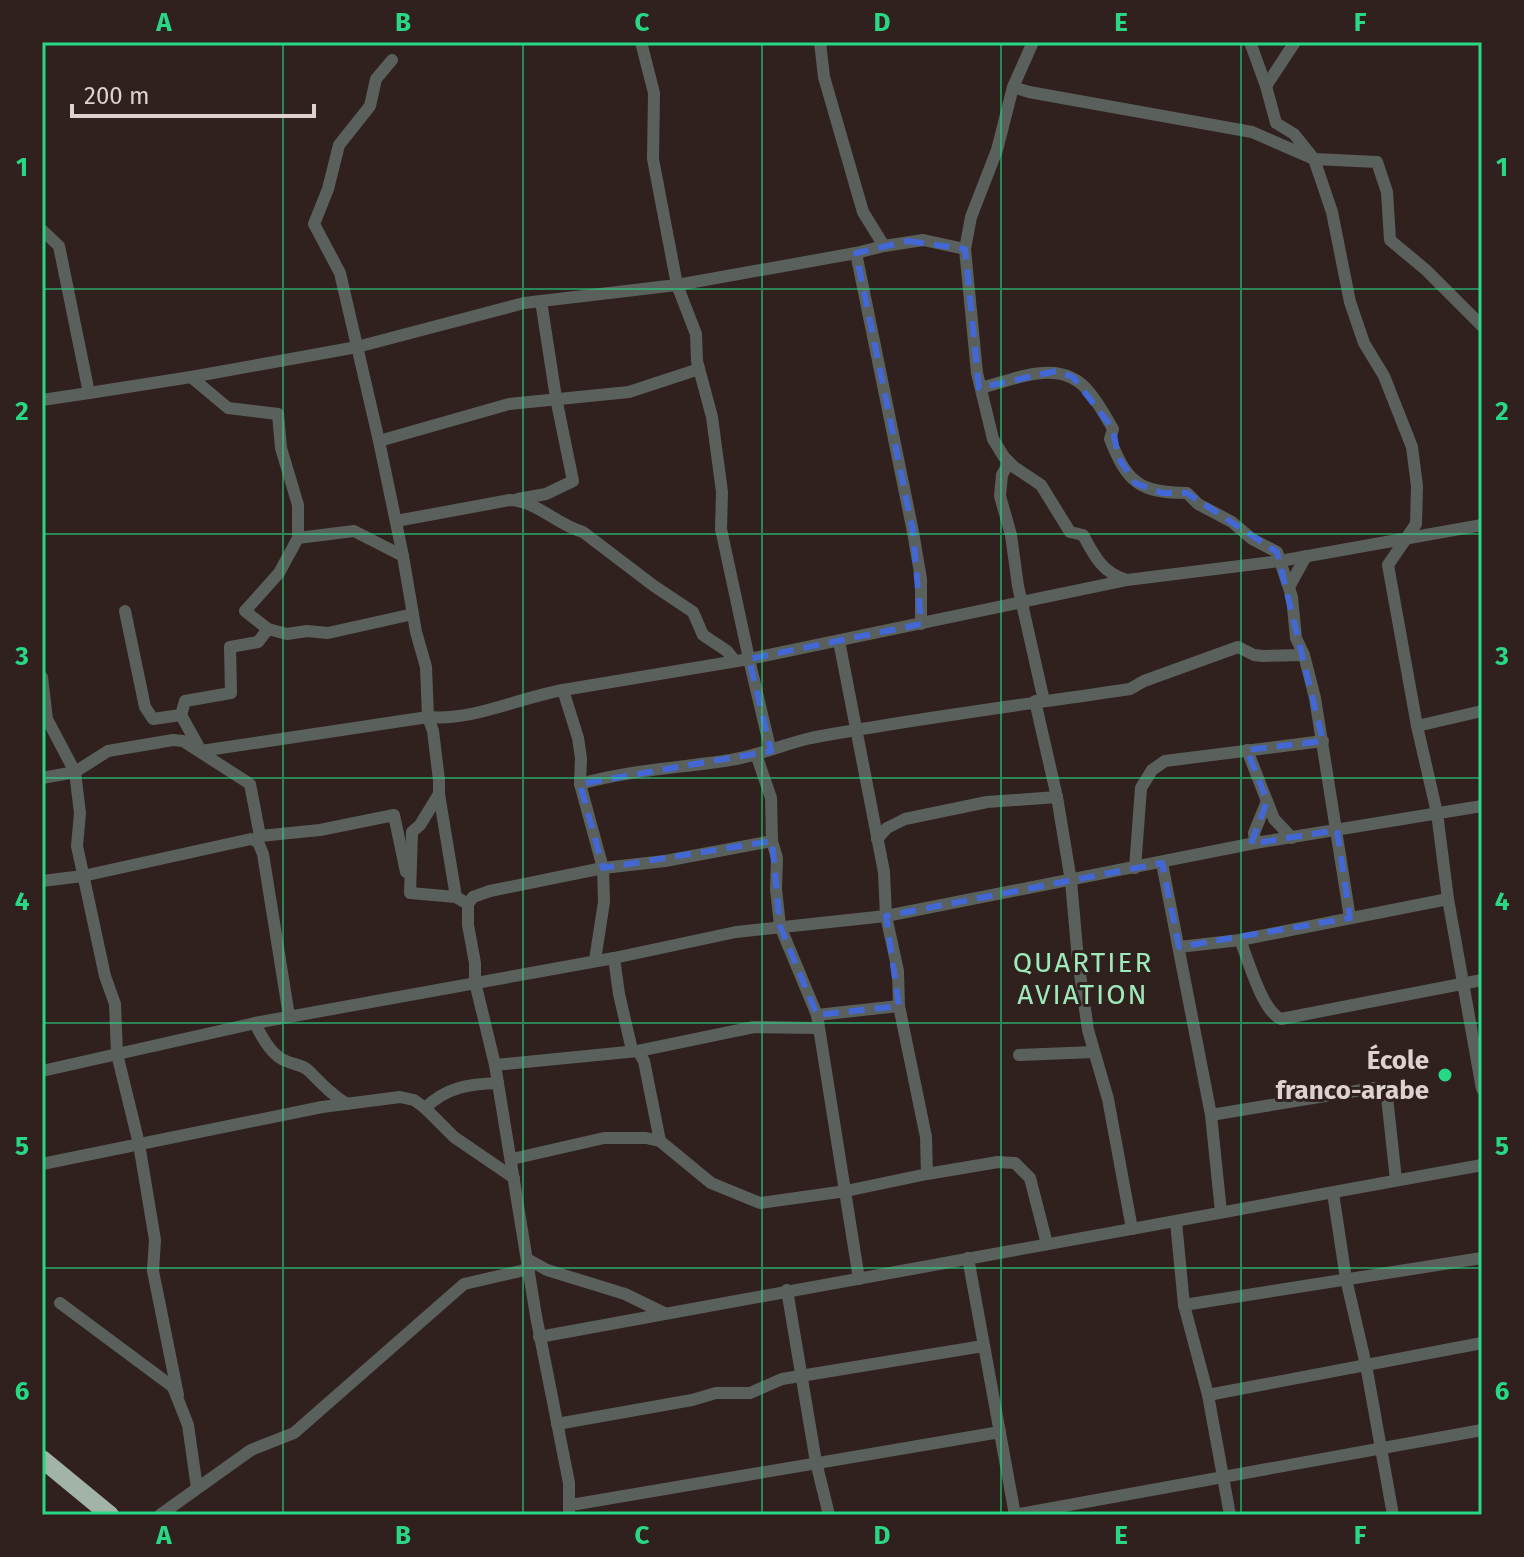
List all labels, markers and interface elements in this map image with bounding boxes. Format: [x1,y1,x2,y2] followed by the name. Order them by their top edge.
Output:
[155,7,172,38] text: A
[395,7,411,38] text: B
[635,7,650,38] text: C
[874,7,891,38] text: D
[1114,7,1128,38] text: E
[1354,7,1367,38] text: F
[72,68,314,118] scale bar
[84,82,150,110] text: 200 m
[16,152,28,183] text: 1
[1496,152,1508,183] text: 1
[15,396,29,427] text: 2
[1495,396,1509,427] text: 2
[14,641,29,672] text: 3
[1494,641,1509,672] text: 3
[15,886,30,917] text: 4
[1495,886,1510,917] text: 4
[1013,946,1153,1011] district label: QUARTIER AVIATION
[1276,1044,1429,1106] place label: École franco-arabe
[1436,1066,1454,1084] marker: École franco-arabe
[15,1131,29,1162] text: 5
[1495,1131,1509,1162] text: 5
[15,1376,30,1407] text: 6
[1495,1376,1510,1407] text: 6
[155,1520,172,1551] text: A
[395,1520,411,1551] text: B
[635,1520,650,1551] text: C
[874,1520,891,1551] text: D
[1114,1520,1128,1551] text: E
[1354,1520,1367,1551] text: F

